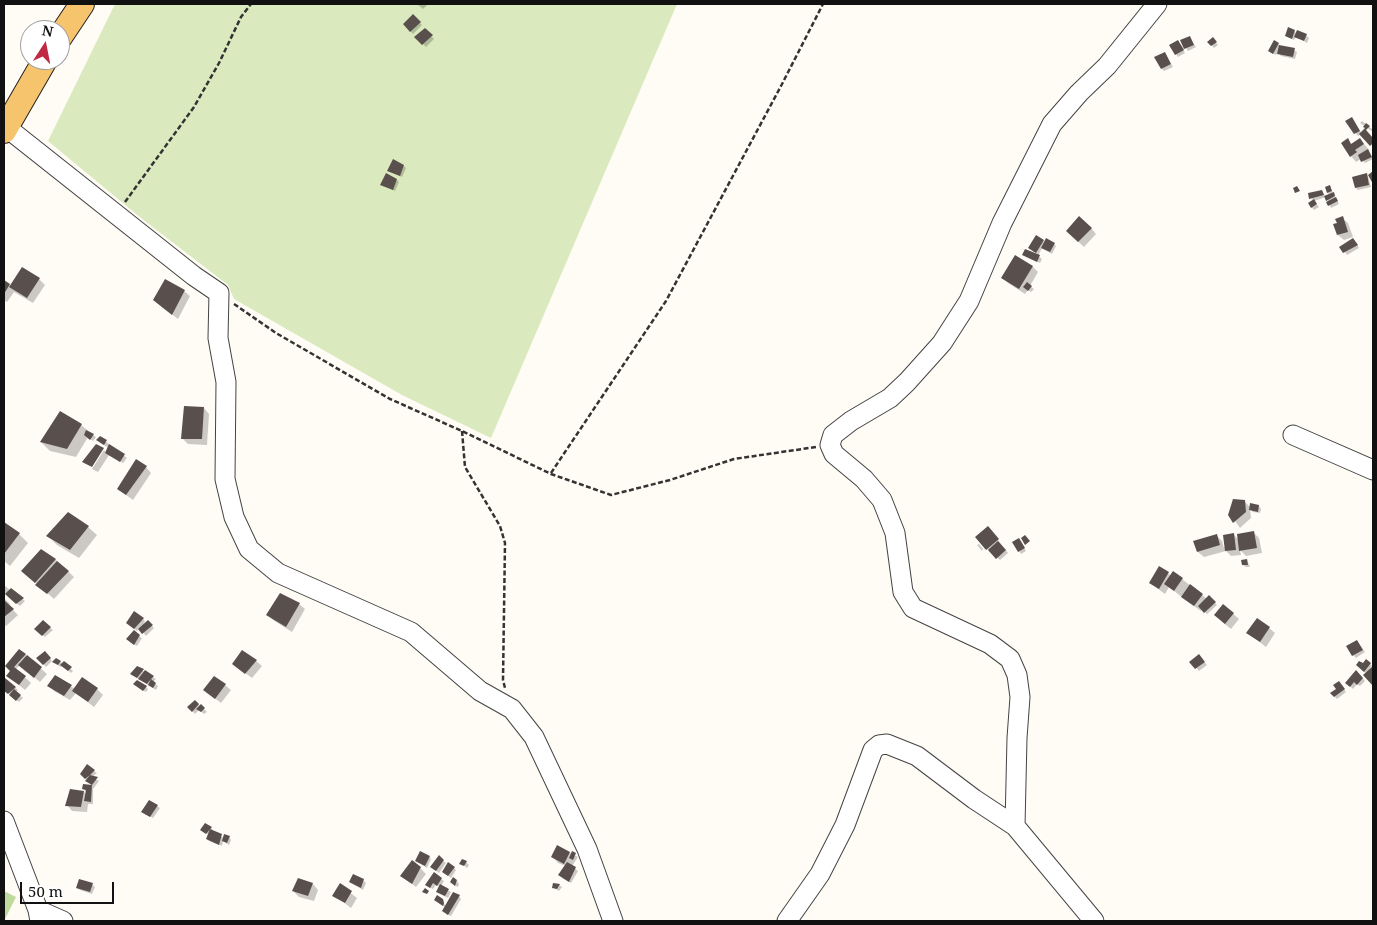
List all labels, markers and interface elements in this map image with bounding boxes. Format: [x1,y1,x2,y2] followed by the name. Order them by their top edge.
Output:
[20,20,70,70] north arrow
[41,20,55,41] text: N
[22,872,116,904] scale bar
[28,881,63,901] text: 50 m

